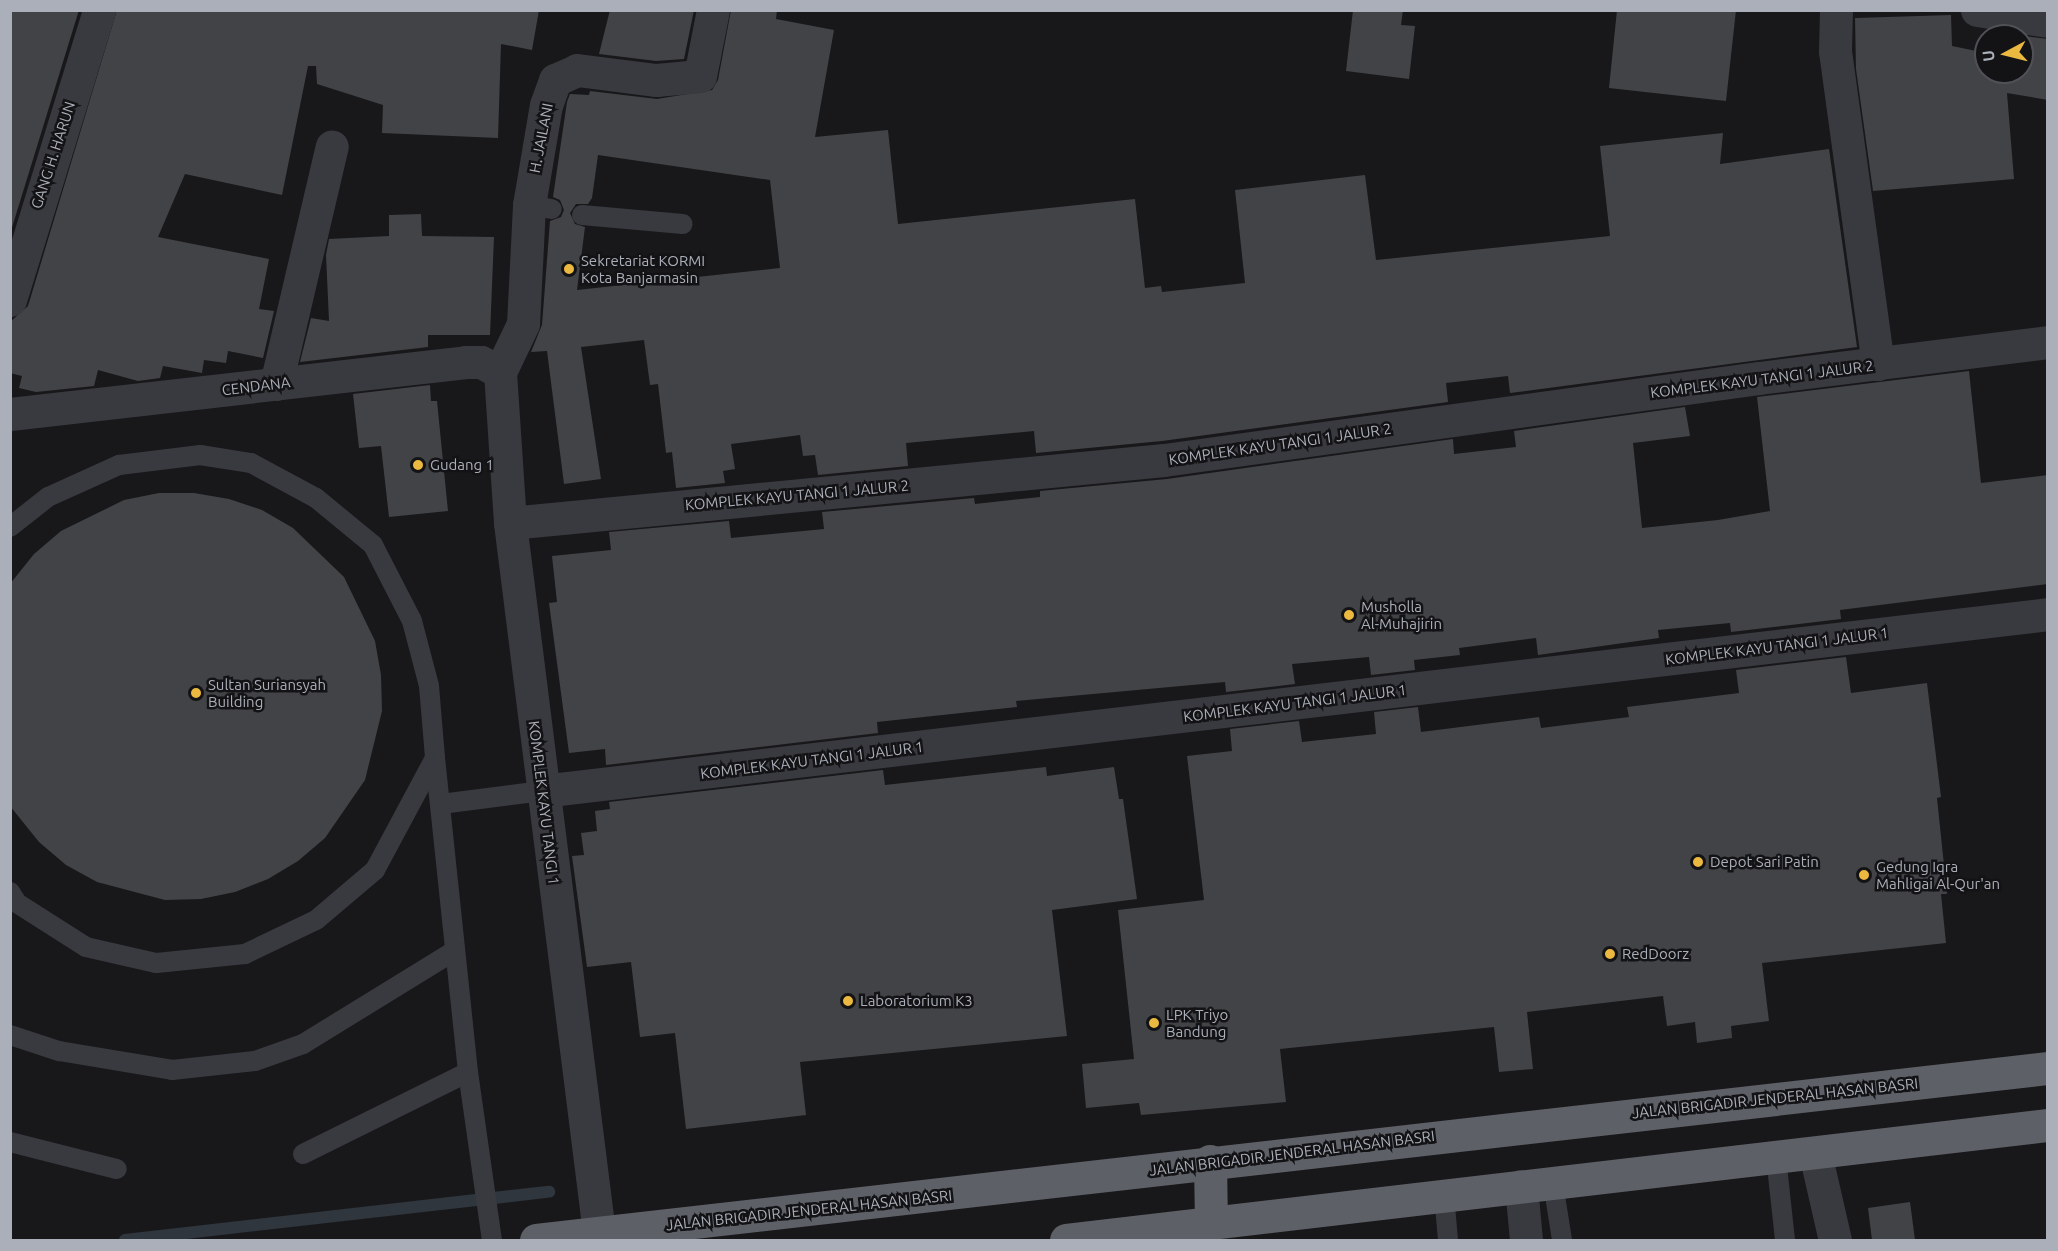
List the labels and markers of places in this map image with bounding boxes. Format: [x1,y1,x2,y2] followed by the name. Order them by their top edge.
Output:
[581,251,705,286] place label: Sekretariat KORMI Kota Banjarmasin
[562,262,576,276] marker: Sekretariat KORMI Kota Banjarmasin
[430,456,494,474] place label: Gudang 1
[411,458,425,472] marker: Gudang 1
[1361,597,1442,632] place label: Musholla Al-Muhajirin
[1342,608,1356,622] marker: Musholla Al-Muhajirin
[208,675,326,710] place label: Sultan Suriansyah Building
[189,686,203,700] marker: Sultan Suriansyah Building
[1710,853,1819,871] place label: Depot Sari Patin
[1691,855,1705,869] marker: Depot Sari Patin
[1876,857,2000,892] place label: Gedung Iqra Mahligai Al-Qur'an
[1857,868,1871,882] marker: Gedung Iqra Mahligai Al-Qur'an
[1622,945,1689,963] place label: RedDoorz
[1603,947,1617,961] marker: RedDoorz
[860,992,973,1010] place label: Laboratorium K3
[841,994,855,1008] marker: Laboratorium K3
[1166,1005,1228,1040] place label: LPK Triyo Bandung
[1147,1016,1161,1030] marker: LPK Triyo Bandung

